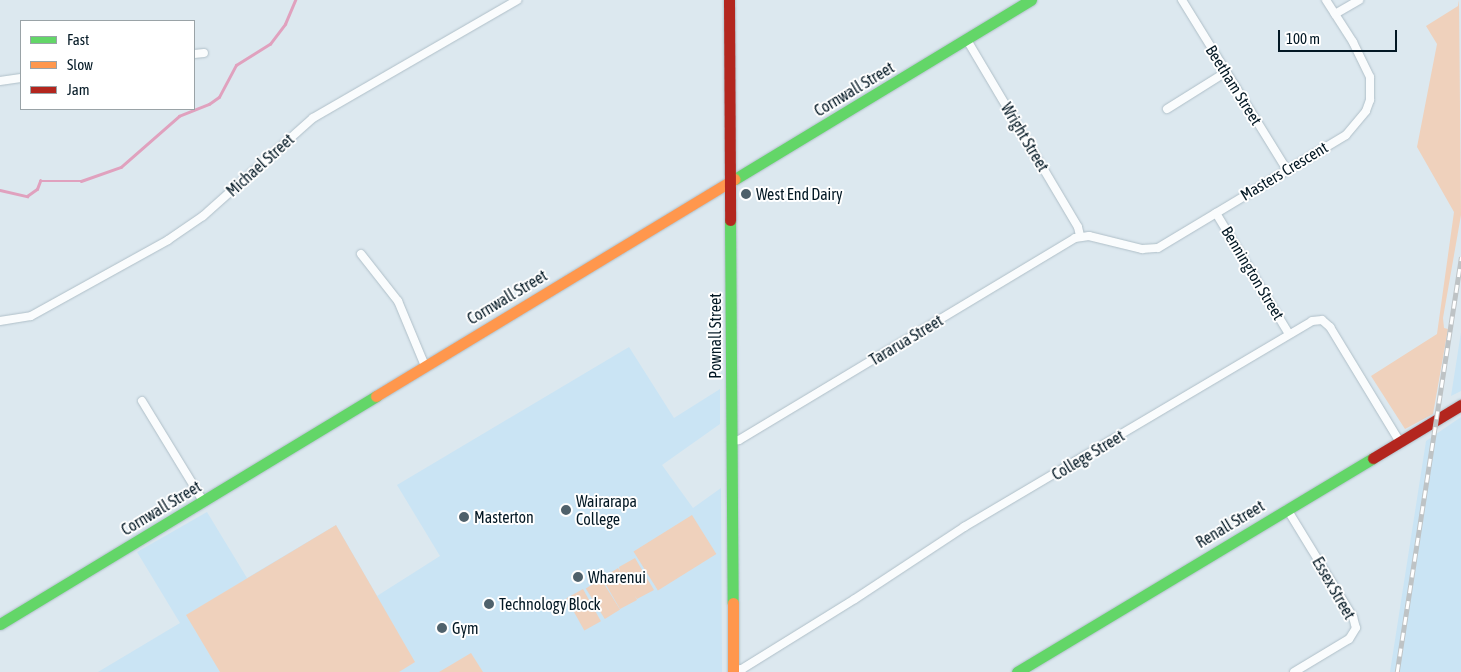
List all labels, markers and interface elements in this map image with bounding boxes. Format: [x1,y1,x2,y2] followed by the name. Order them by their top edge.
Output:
[20,20,195,110] legend
[1281,20,1400,52] scale bar
[1286,30,1320,47] text: 100 m
[67,31,89,48] text: Fast
[1202,41,1266,129] street label: Beetham Street
[67,56,93,73] text: Slow
[811,58,897,120] street label: Cornwall Street
[67,81,90,98] text: Jam
[997,99,1053,175] street label: Wright Street
[222,130,298,200] street label: Michael Street
[1237,137,1331,205] street label: Masters Crescent
[756,184,843,204] place label: West End Dairy
[740,188,752,200] marker: West End Dairy
[1218,223,1288,323] street label: Bennington Street
[464,266,550,328] street label: Cornwall Street
[705,293,725,379] street label: Pownall Street
[866,311,946,369] street label: Tararua Street
[1048,426,1128,484] street label: College Street
[118,477,204,539] street label: Cornwall Street
[576,491,637,529] place label: Wairarapa College
[1192,496,1268,552] street label: Renall Street
[560,504,572,516] marker: Wairarapa College
[474,507,534,527] place label: Masterton
[458,511,470,523] marker: Masterton
[1308,553,1360,623] street label: Essex Street
[588,567,646,587] place label: Wharenui
[572,571,584,583] marker: Wharenui
[499,594,601,614] place label: Technology Block
[483,598,495,610] marker: Technology Block
[452,618,479,638] place label: Gym
[436,622,448,634] marker: Gym

